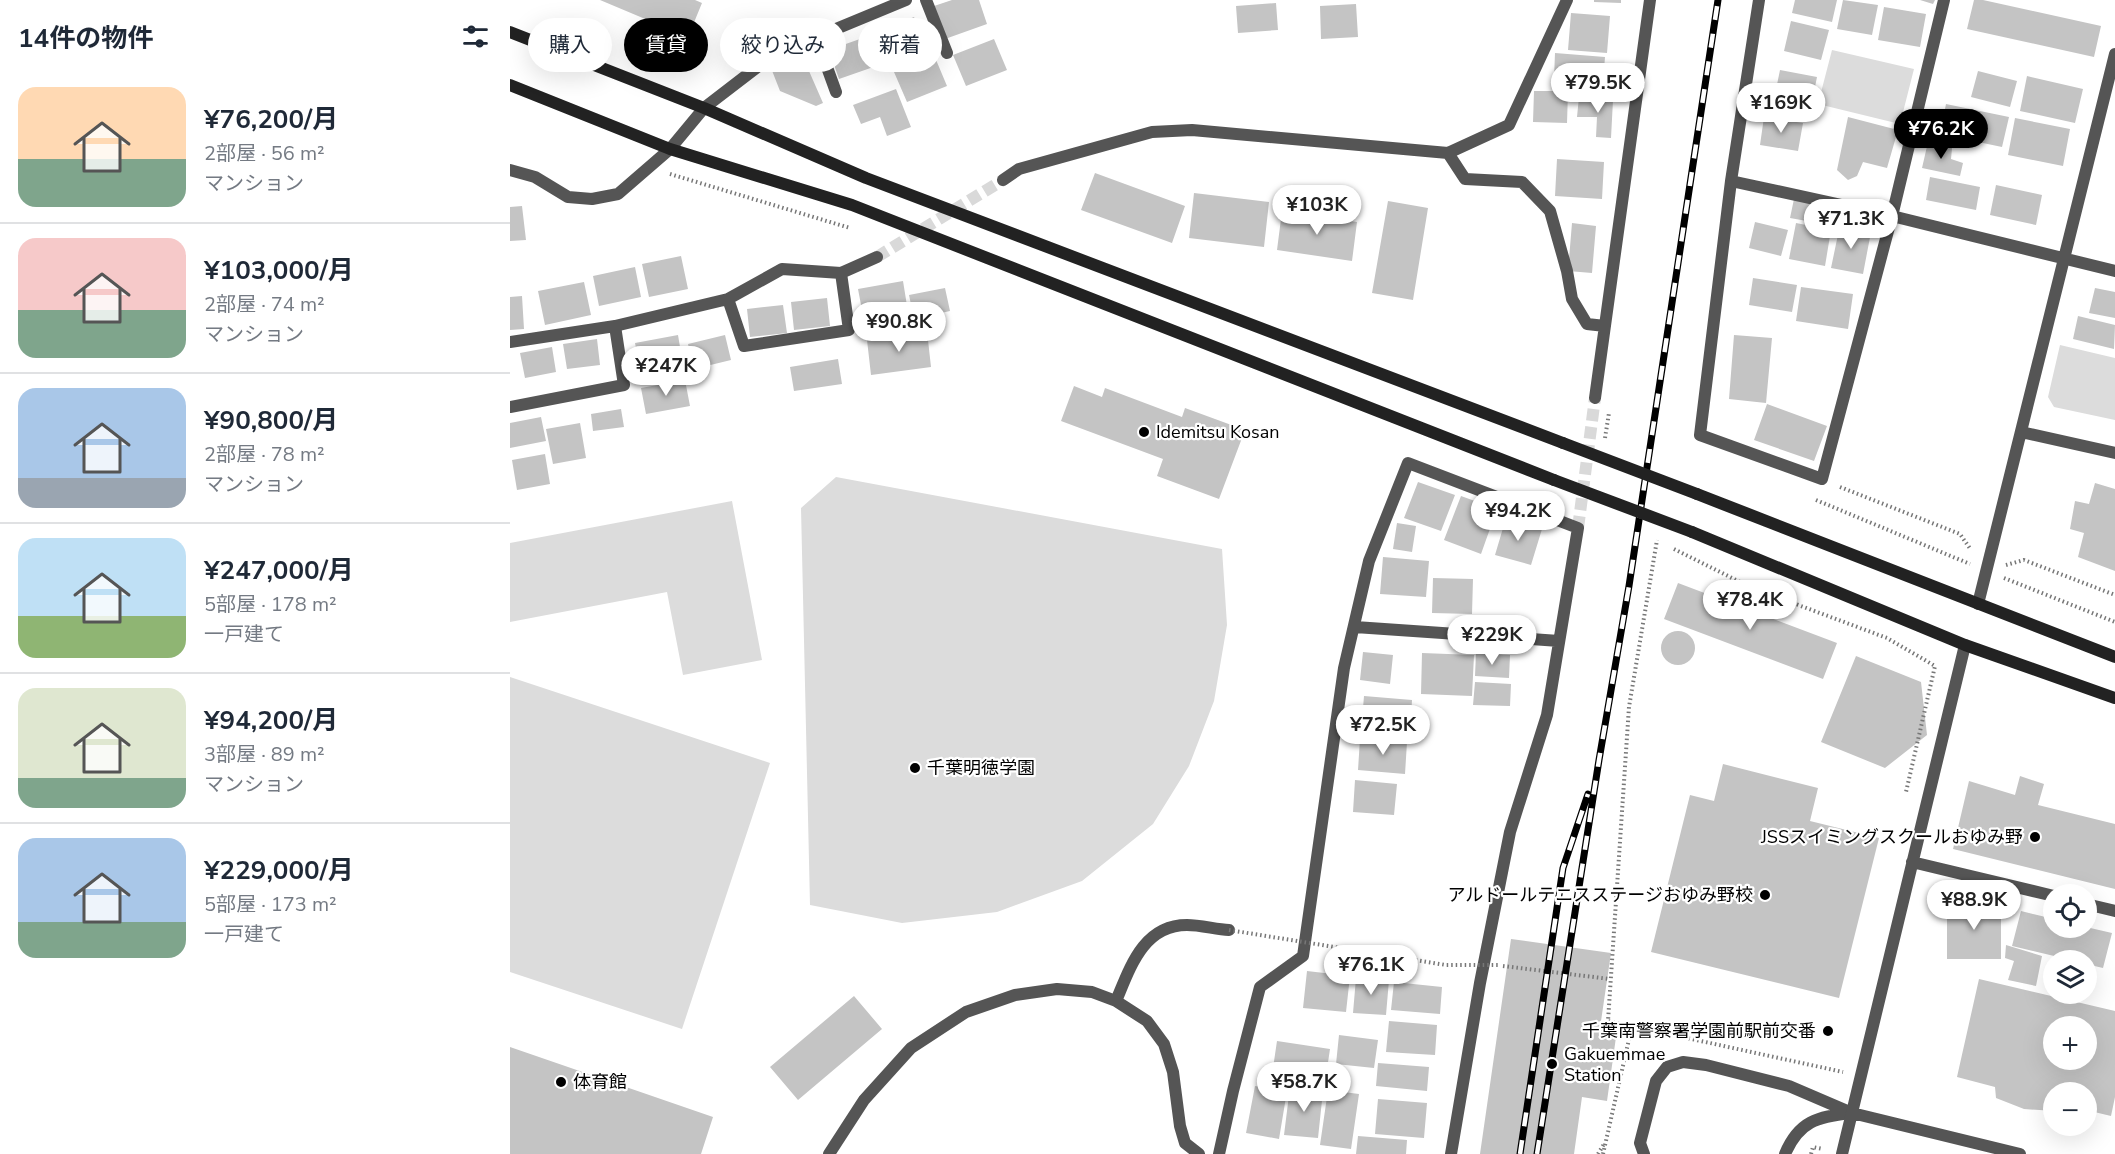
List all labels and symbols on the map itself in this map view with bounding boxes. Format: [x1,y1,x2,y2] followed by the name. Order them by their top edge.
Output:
[1549,63,1647,114] pin: ¥79.5K
[1739,83,1823,134] pin: ¥169K
[1892,109,1990,160] pin: ¥76.2K
[1275,185,1359,236] pin: ¥103K
[1802,199,1900,250] pin: ¥71.3K
[850,302,948,353] pin: ¥90.8K
[624,346,708,397] pin: ¥247K
[1156,420,1279,444] place label: Idemitsu Kosan
[1137,425,1151,439] marker: Idemitsu Kosan
[1469,491,1567,542] pin: ¥94.2K
[1701,580,1799,631] pin: ¥78.4K
[1450,615,1534,666] pin: ¥229K
[1334,705,1432,756] pin: ¥72.5K
[927,756,1035,780] place label: 千葉明徳学園
[908,761,922,775] marker: 千葉明徳学園
[1760,825,2023,849] place label: JSSスイミングスクールおゆみ野
[2028,830,2042,844] marker: JSSスイミングスクールおゆみ野
[1925,880,2023,931] pin: ¥88.9K
[1448,883,1753,907] place label: アルドールテニスステージおゆみ野校
[1758,888,1772,902] marker: アルドールテニスステージおゆみ野校
[1322,945,1420,996] pin: ¥76.1K
[1582,1019,1816,1043] place label: 千葉南警察署学園前駅前交番
[1821,1024,1835,1038] marker: 千葉南警察署学園前駅前交番
[1564,1042,1665,1087] place label: Gakuemmae Station
[1545,1057,1559,1071] marker: Gakuemmae Station
[1255,1062,1353,1113] pin: ¥58.7K
[573,1070,627,1094] place label: 体育館
[554,1075,568,1089] marker: 体育館

